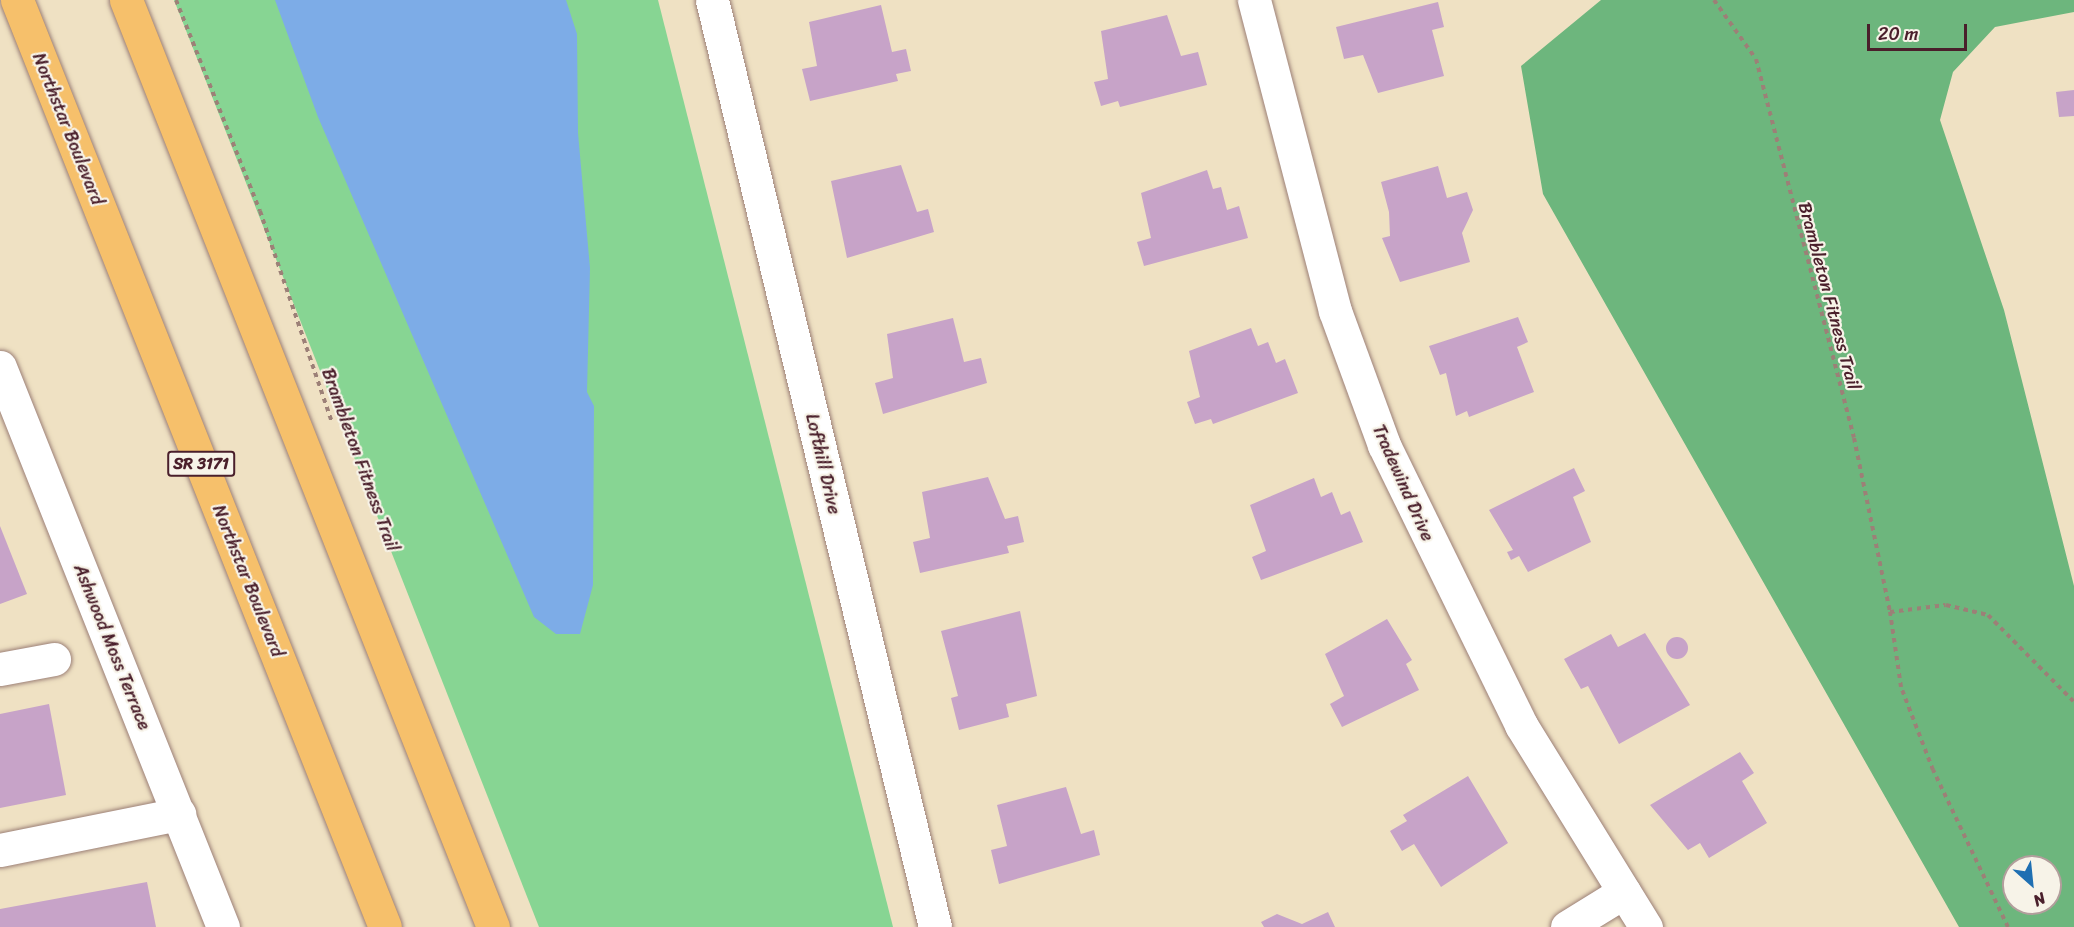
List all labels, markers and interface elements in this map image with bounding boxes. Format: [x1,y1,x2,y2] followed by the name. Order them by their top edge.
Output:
[1870,12,1970,50] scale bar
[1878,18,1918,50] text: 20 m
[28,50,108,208] street label: Northstar Boulevard
[1794,200,1864,392] street label: Brambleton Fitness Trail
[317,365,403,555] street label: Brambleton Fitness Trail
[801,412,845,516] street label: Lofthill Drive
[1368,421,1438,545] street label: Tradewind Drive
[166,451,236,477] road number: SR 3171
[208,502,288,660] street label: Northstar Boulevard
[69,560,155,734] street label: Ashwood Moss Terrace
[2002,855,2062,915] north arrow
[2028,884,2051,915] text: N

